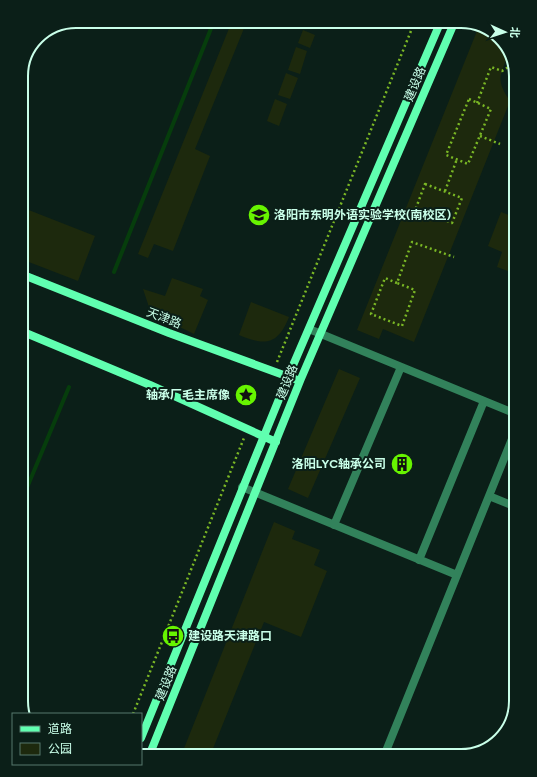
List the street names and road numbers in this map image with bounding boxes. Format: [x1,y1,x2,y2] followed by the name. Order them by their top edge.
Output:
[402,65,428,103] street label: 建设路
[145,305,183,331] street label: 天津路
[274,363,300,401] street label: 建设路
[153,664,179,702] street label: 建设路

